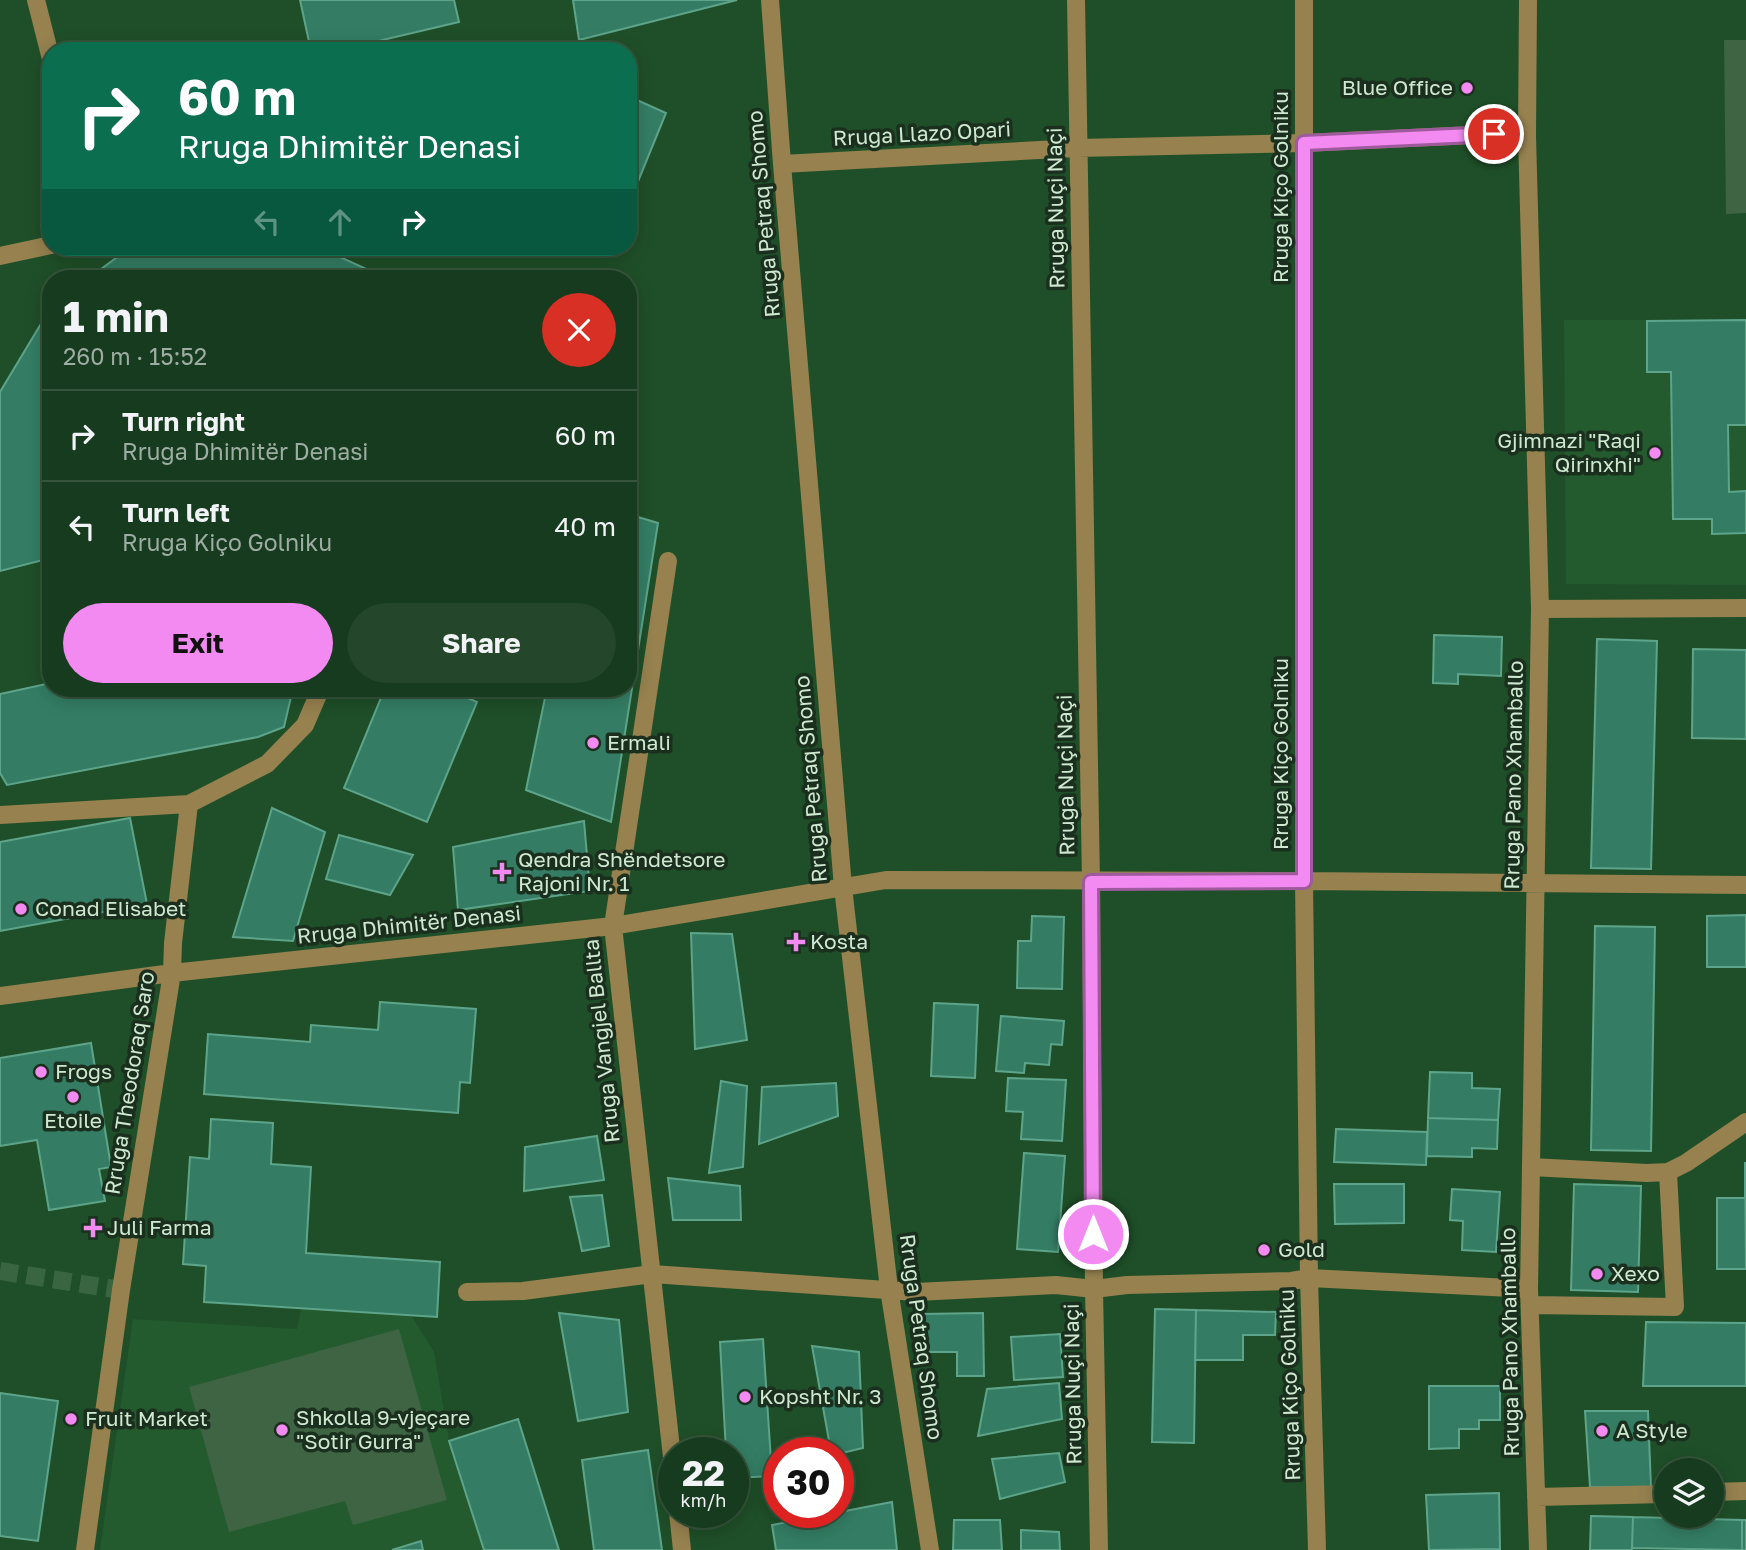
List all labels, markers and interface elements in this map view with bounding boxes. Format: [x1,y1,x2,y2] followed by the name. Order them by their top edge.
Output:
[178,67,296,126] text: 60 m
[63,70,154,161] icon: right
[1342,74,1453,100] place label: Blue Office
[1459,80,1475,96] marker: Blue Office
[1267,91,1293,283] street label: Rruga Kiço Golniku
[1464,104,1524,164] pin
[741,110,785,319] street label: Rruga Petraq Shomo
[832,115,1012,151] street label: Rruga Llazo Opari
[1475,115,1513,153] icon: arrive
[178,127,521,165] text: Rruga Dhimitër Denasi
[1041,127,1069,289] street label: Rruga Nuçi Naçi
[248,203,286,241] icon: left
[321,203,359,241] icon: ahead
[394,203,432,241] icon: right
[63,291,169,341] text: 1 min
[542,293,616,367] button: close
[63,342,207,370] text: 260 m · 15:52
[122,406,245,437] text: Turn right
[63,417,101,455] icon: right
[555,420,616,451] text: 60 m
[1497,427,1641,477] place label: Gjimnazi "Raqi Qirinxhi"
[122,437,369,465] text: Rruga Dhimitër Denasi
[1647,445,1663,461] marker: Gjimnazi "Raqi Qirinxhi"
[122,497,230,528] text: Turn left
[63,508,101,546] icon: left
[555,511,616,542] text: 40 m
[122,528,332,556] text: Rruga Kiço Golniku
[63,603,333,683] button: Exit
[347,603,616,683] button: Share
[1267,658,1293,850] street label: Rruga Kiço Golniku
[1498,660,1528,890] street label: Rruga Pano Xhamballo
[788,675,832,884] street label: Rruga Petraq Shomo
[1051,694,1079,856] street label: Rruga Nuçi Naçi
[607,729,671,755] place label: Ermali
[585,735,601,751] marker: Ermali
[518,846,725,896] place label: Qendra Shëndetsore Rajoni Nr. 1
[492,862,512,882] marker: Qendra Shëndetsore Rajoni Nr. 1
[35,895,186,921] place label: Conad Elisabet
[296,899,522,949] street label: Rruga Dhimitër Denasi
[13,901,29,917] marker: Conad Elisabet
[810,928,868,954] place label: Kosta
[788,934,804,950] marker: Kosta
[577,938,625,1144] street label: Rruga Vangjel Ballta
[99,970,159,1196] street label: Rruga Theodoraq Saro
[55,1058,112,1084] place label: Frogs
[33,1064,49,1080] marker: Frogs
[65,1089,81,1105] marker: Etoile
[44,1107,102,1133] place label: Etoile
[1056,1197,1130,1271] position arrow
[107,1214,212,1240] place label: Juli Farma
[85,1220,101,1236] marker: Juli Farma
[1494,1227,1524,1457] street label: Rruga Pano Xhamballo
[895,1232,949,1441] street label: Rruga Petraq Shomo
[1278,1236,1325,1262] place label: Gold
[1256,1242,1272,1258] marker: Gold
[1611,1260,1660,1286] place label: Xexo
[1589,1266,1605,1282] marker: Xexo
[1273,1289,1305,1481] street label: Rruga Kiço Golniku
[1058,1303,1086,1465] street label: Rruga Nuçi Naçi
[759,1383,882,1409] place label: Kopsht Nr. 3
[737,1389,753,1405] marker: Kopsht Nr. 3
[296,1404,470,1454] place label: Shkolla 9-vjeçare "Sotir Gurra"
[85,1405,208,1431] place label: Fruit Market
[63,1411,79,1427] marker: Fruit Market
[1616,1417,1688,1443] place label: A Style
[274,1422,290,1438] marker: Shkolla 9-vjeçare "Sotir Gurra"
[1594,1423,1610,1439] marker: A Style
[763,1437,854,1528] speed limit sign: 30
[682,1452,725,1494] text: 22
[1654,1458,1724,1528] map controls
[1654,1458,1724,1528] button: layers
[681,1489,726,1511] text: km/h

